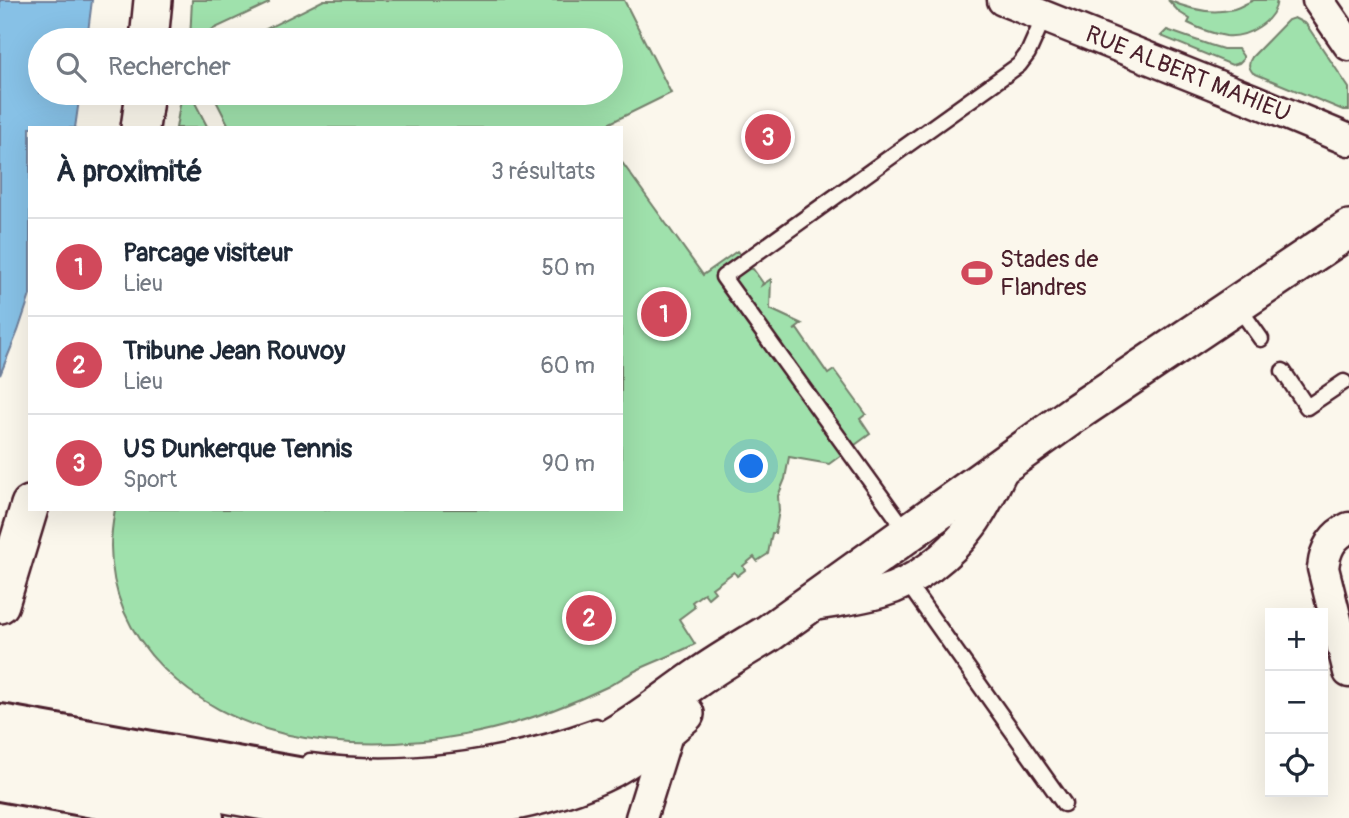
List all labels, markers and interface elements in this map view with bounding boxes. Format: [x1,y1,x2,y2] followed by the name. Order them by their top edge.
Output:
[1081,20,1295,128] street label: RUE ALBERT MAHIEU
[28,28,623,105] search box
[52,48,90,86] icon: search
[108,51,231,83] text: Rechercher
[745,111,791,163] pin: 3
[56,153,202,190] text: À proximité
[491,157,595,186] text: 3 résultats
[123,237,293,269] text: Parcage visiteur
[1000,245,1099,302] place label: Stades de Flandres
[75,253,84,282] text: 1
[541,253,595,282] text: 50 m
[960,256,994,290] sports icon: Stades de Flandres
[123,269,163,298] text: Lieu
[641,288,687,340] pin: 1
[123,335,345,367] text: Tribune Jean Rouvoy
[73,351,85,380] text: 2
[540,351,595,380] text: 60 m
[123,367,163,396] text: Lieu
[123,433,352,465] text: US Dunkerque Tennis
[73,449,85,478] text: 3
[542,449,595,478] text: 90 m
[734,449,768,483] your location
[123,465,177,494] text: Sport
[566,592,612,644] pin: 2
[1265,608,1328,797] map controls
[1265,608,1328,671] button: +
[1265,671,1328,734] button: −
[1265,734,1328,797] button: locate

